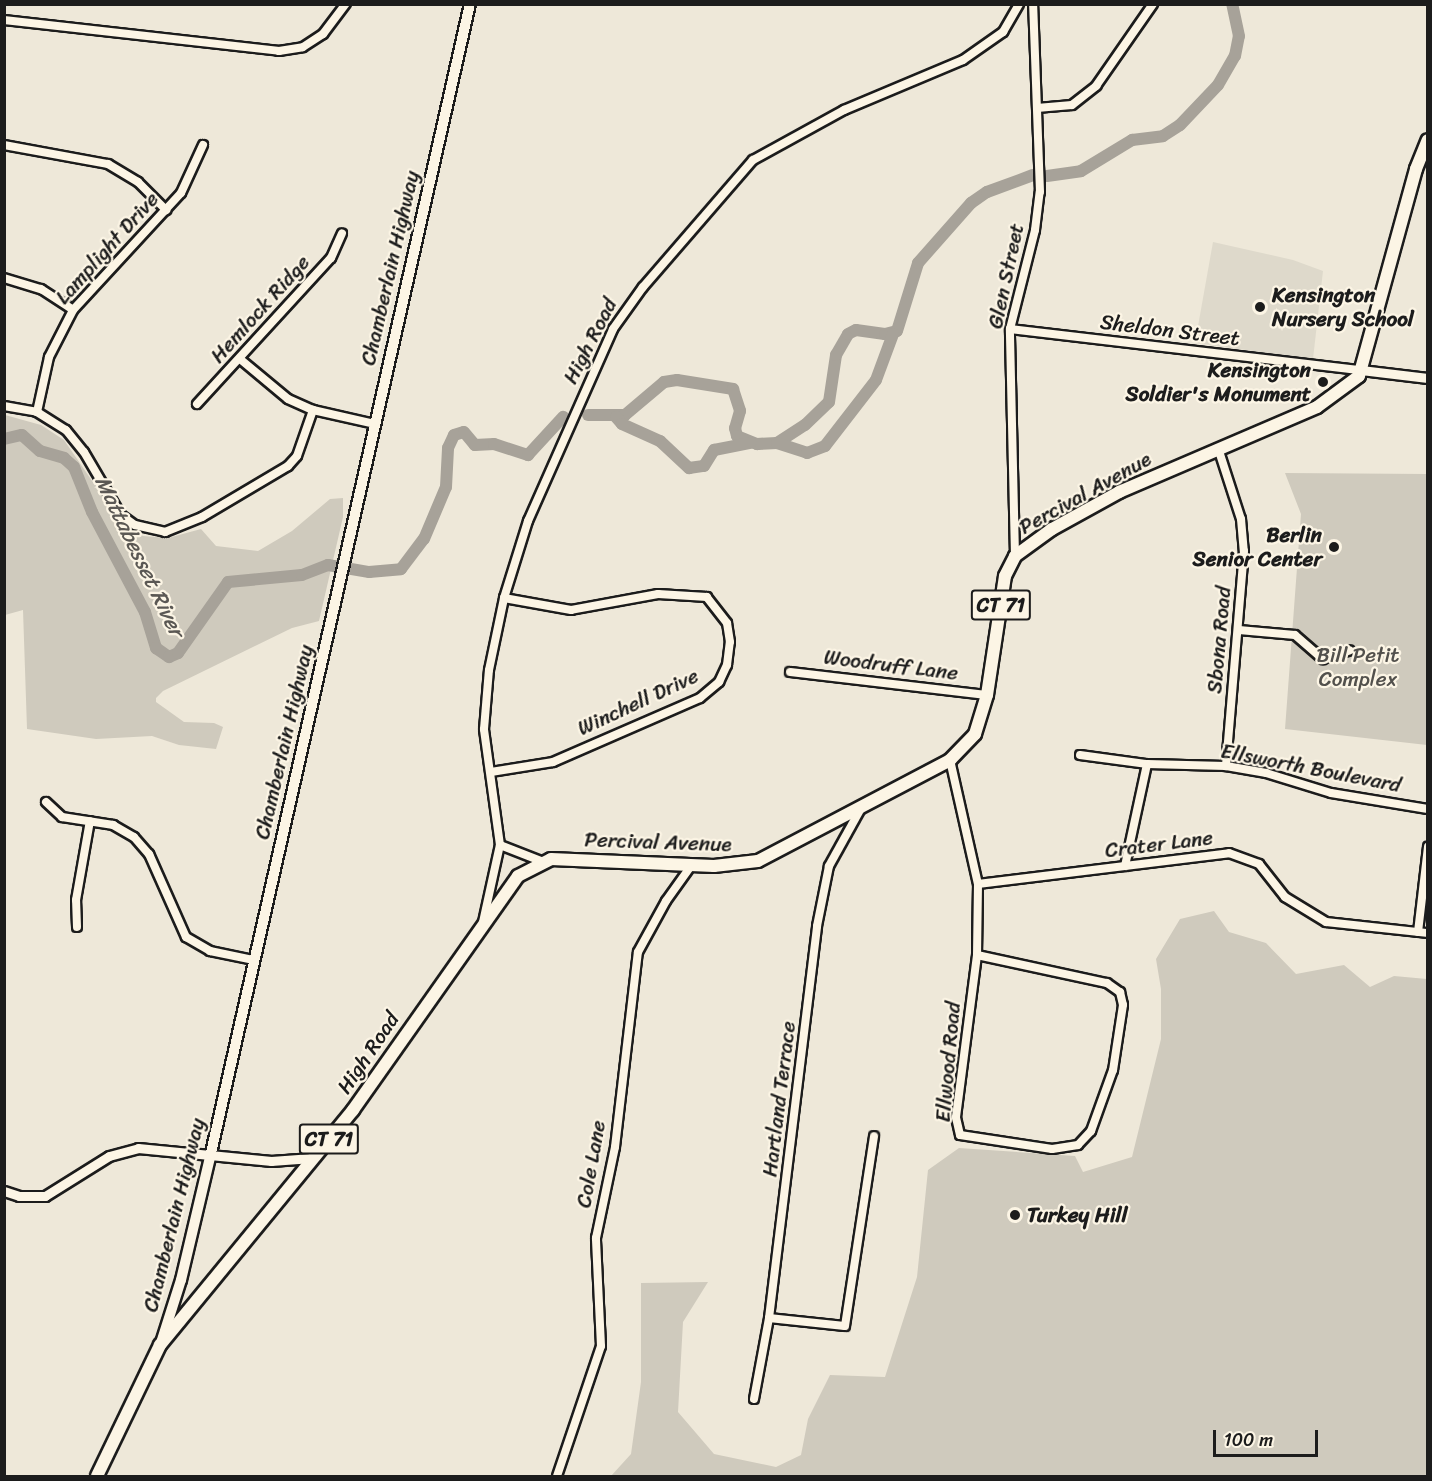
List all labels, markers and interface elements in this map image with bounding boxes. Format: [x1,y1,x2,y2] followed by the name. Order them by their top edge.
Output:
[355,168,425,368] street label: Chamberlain Highway
[50,187,164,309] street label: Lamplight Drive
[982,221,1030,331] street label: Glen Street
[205,250,315,368] street label: Hemlock Ridge
[1272,282,1414,332] place label: Kensington Nursery School
[558,294,622,388] street label: High Road
[1253,300,1267,314] marker: Kensington Nursery School
[1099,309,1241,351] street label: Sheldon Street
[1125,357,1311,407] place label: Kensington Soldier's Monument
[1316,375,1330,389] marker: Kensington Soldier's Monument
[1015,446,1155,540] street label: Percival Avenue
[89,471,191,641] water label: Mattabesset River
[1193,522,1322,572] place label: Berlin Senior Center
[1327,540,1341,554] marker: Berlin Senior Center
[1202,585,1236,695] street label: Sbona Road
[970,588,1032,622] road number: CT 71
[249,642,319,842] street label: Chamberlain Highway
[1316,642,1400,692] park label: Bill Petit Complex
[823,644,959,686] street label: Woodruff Lane
[574,663,702,741] street label: Winchell Drive
[1219,738,1403,798] street label: Ellsworth Boulevard
[1104,825,1214,863] street label: Crater Lane
[584,827,732,857] street label: Percival Avenue
[930,1001,966,1123] street label: Ellwood Road
[332,1008,404,1098] street label: High Road
[757,1020,801,1178] street label: Hartland Terrace
[138,1116,210,1314] street label: Chamberlain Highway
[571,1118,611,1210] street label: Cole Lane
[298,1122,360,1156] road number: CT 71
[1027,1202,1127,1228] place label: Turkey Hill
[1008,1208,1022,1222] marker: Turkey Hill
[1216,1418,1321,1456] scale bar
[1224,1424,1273,1456] text: 100 m

